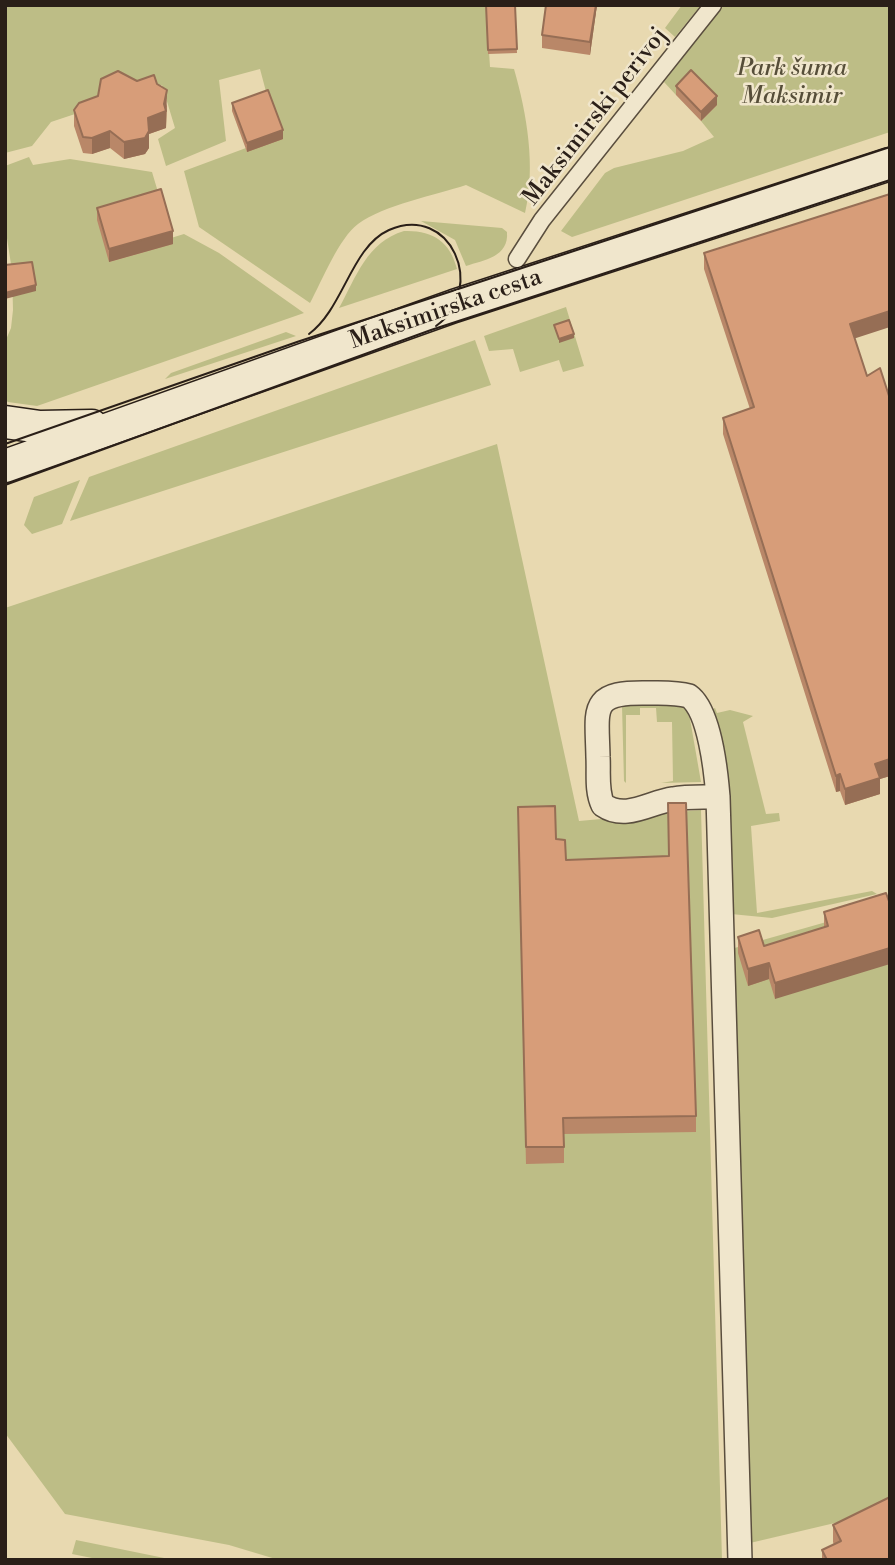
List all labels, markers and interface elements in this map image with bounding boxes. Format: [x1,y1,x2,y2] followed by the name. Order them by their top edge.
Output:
[518,22,674,212] street label: Maksimirski perivoj
[737,55,847,111] park label: Park šuma Maksimir
[346,264,546,356] street label: Maksimirska cesta

